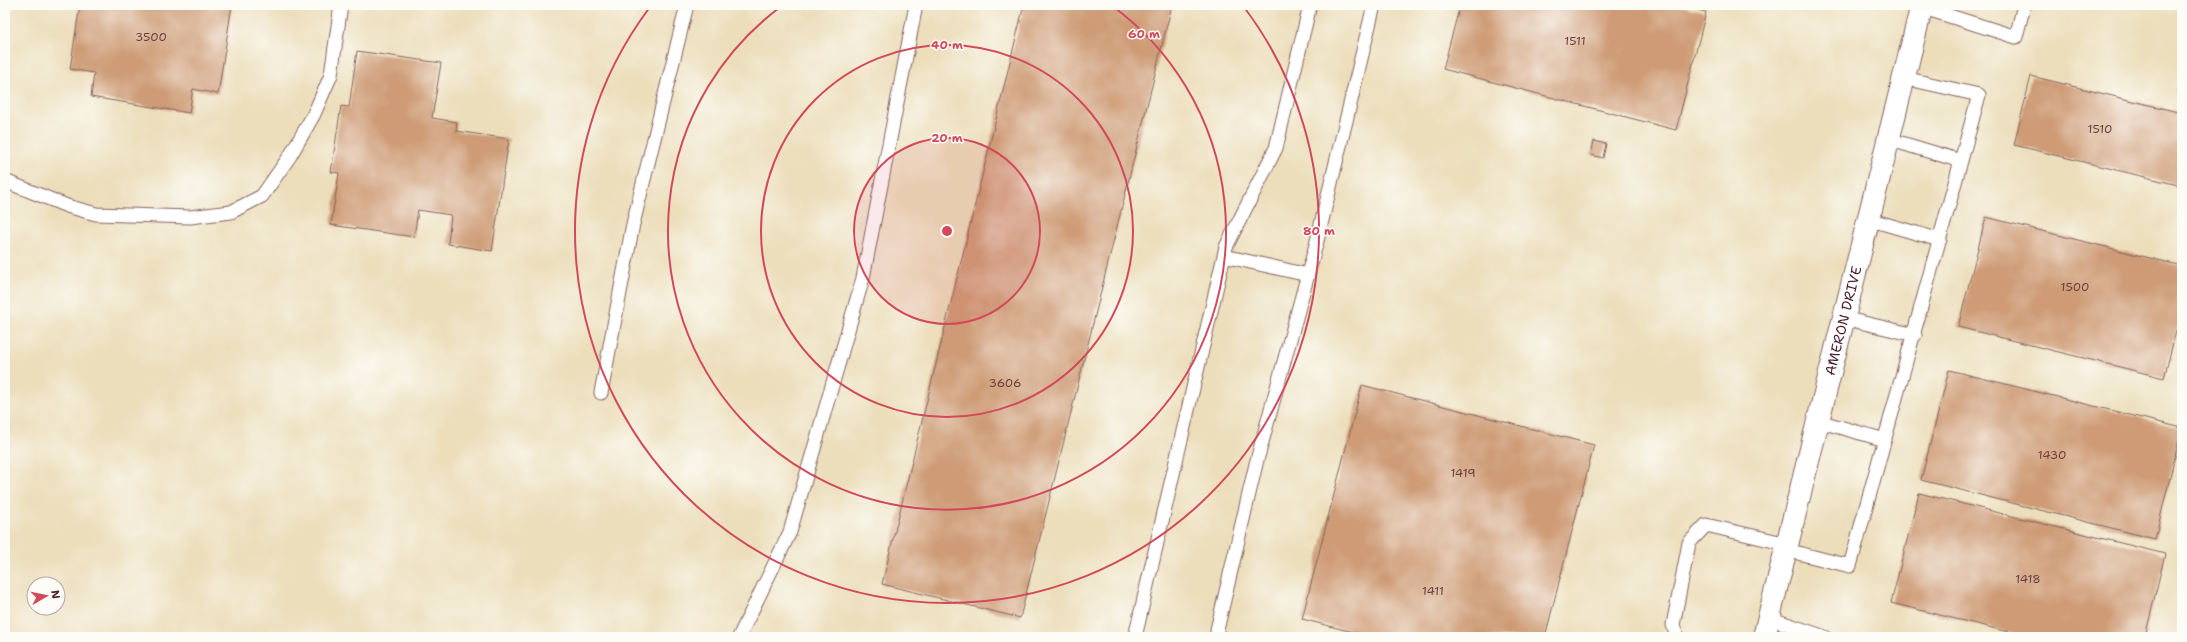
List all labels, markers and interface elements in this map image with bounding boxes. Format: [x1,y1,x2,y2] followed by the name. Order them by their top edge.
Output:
[1128,26,1160,42] text: 60 m
[135,29,167,45] house number: 3500
[1564,33,1586,49] house number: 1511
[931,37,963,53] text: 40 m
[2088,121,2112,137] house number: 1510
[931,130,963,146] text: 20 m
[1303,223,1335,239] text: 80 m
[940,224,954,238] centre of rings
[1821,264,1865,377] street label: AMERON DRIVE
[2061,279,2089,295] house number: 1500
[989,375,1021,391] house number: 3606
[2038,447,2066,463] house number: 1430
[1450,465,1476,481] house number: 1419
[2015,571,2041,587] house number: 1418
[26,576,66,616] north arrow
[1422,583,1444,599] house number: 1411
[47,589,64,600] text: N

